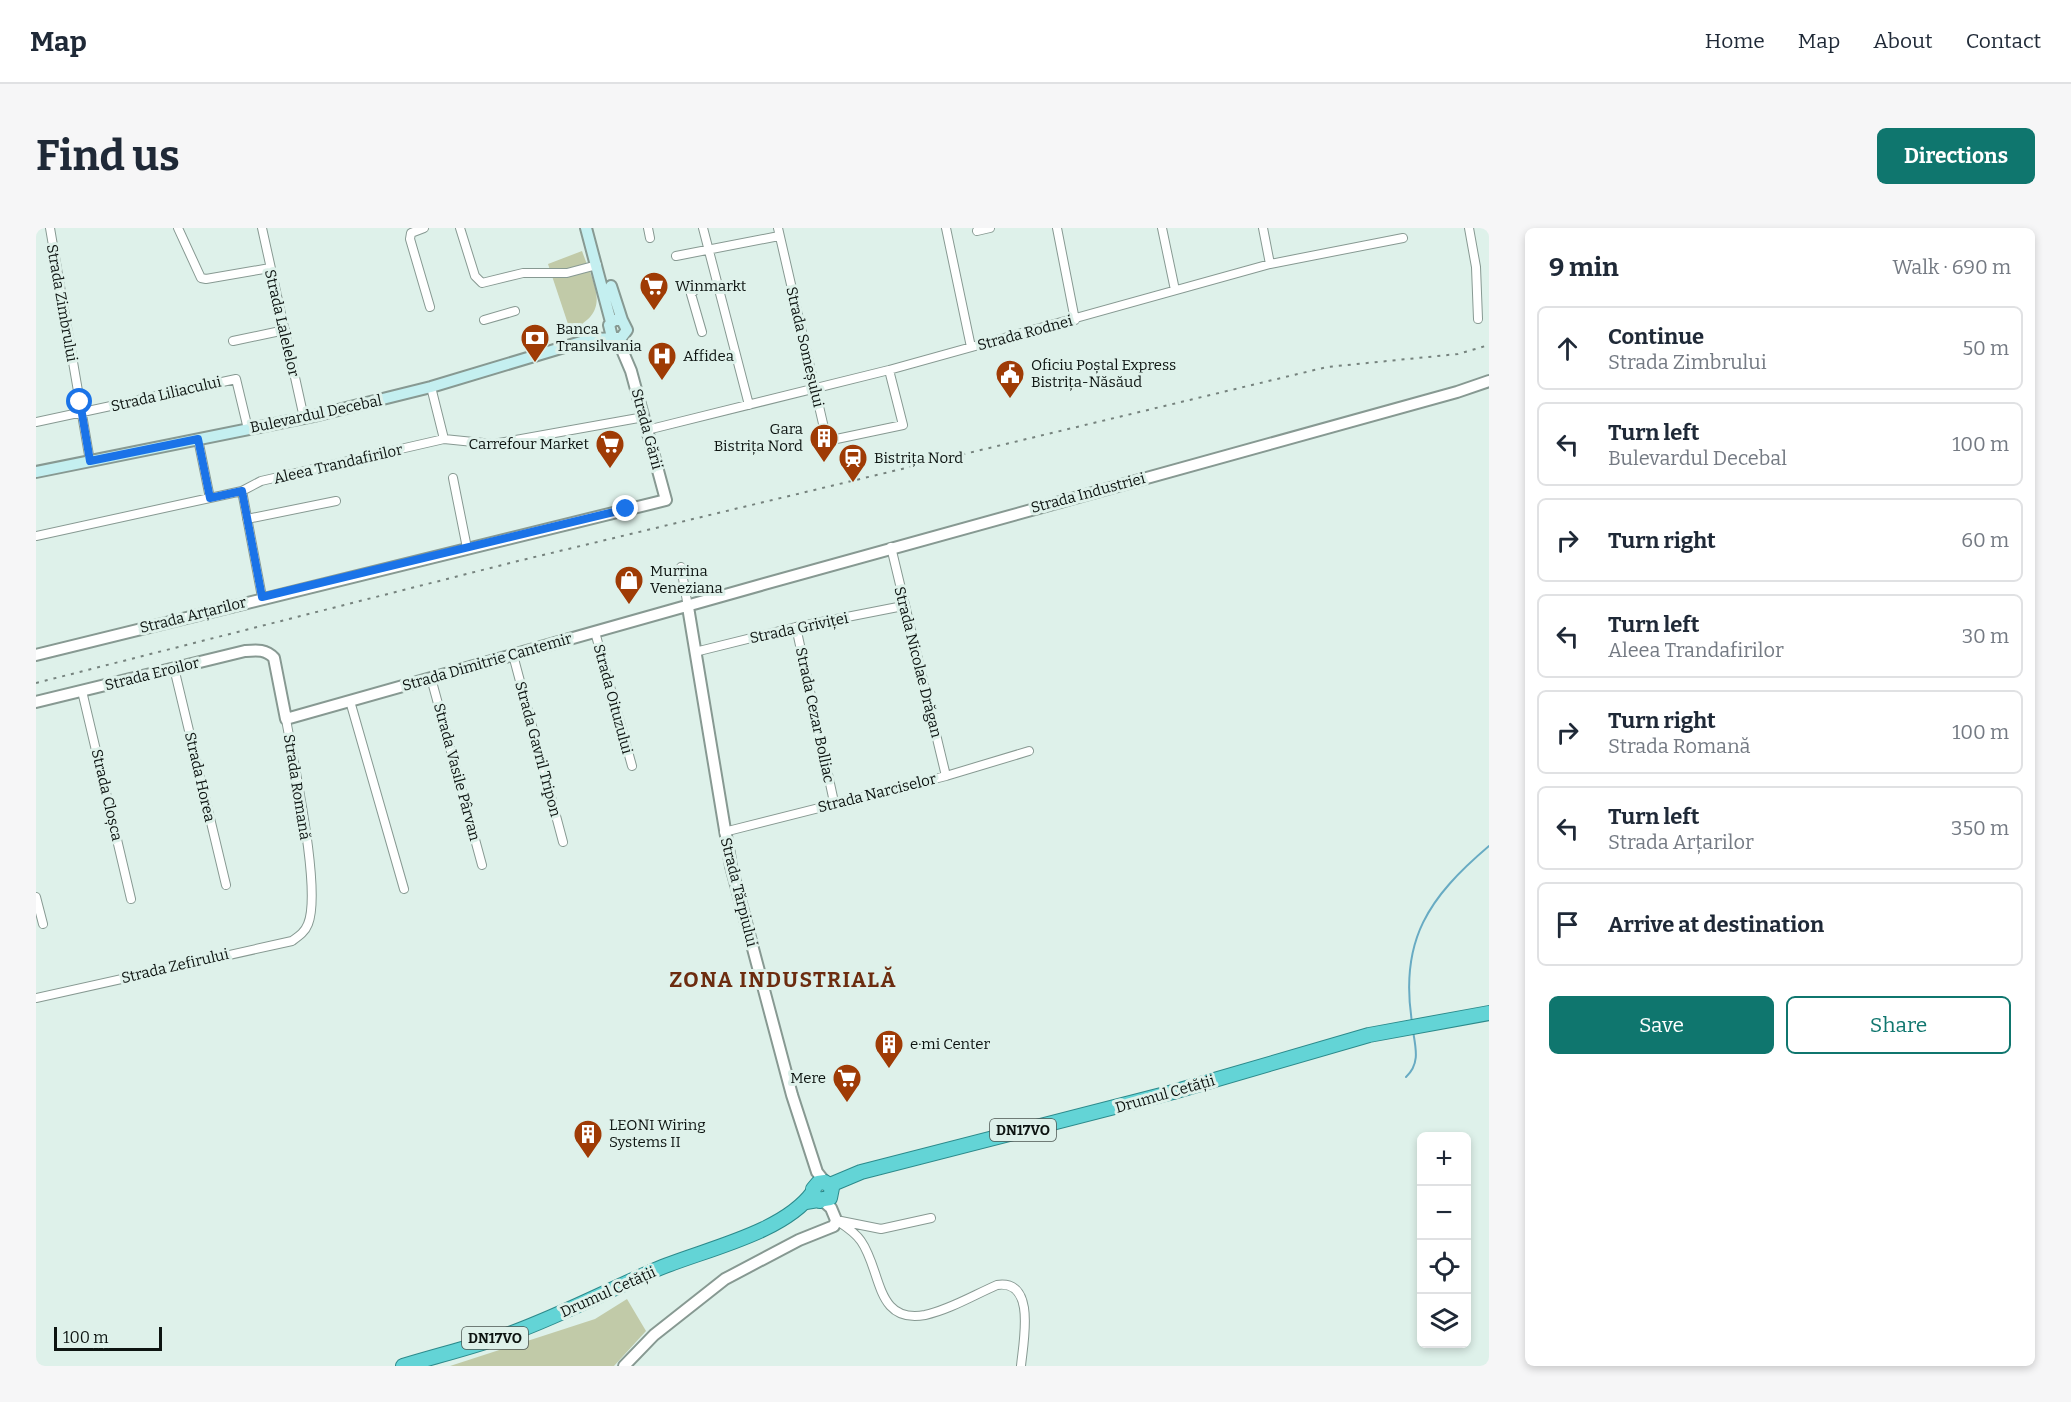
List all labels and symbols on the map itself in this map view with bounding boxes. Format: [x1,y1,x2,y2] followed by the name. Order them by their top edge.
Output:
[43,243,81,364] street label: Strada Zimbrului
[261,268,303,379] street label: Strada Lalelelor
[638,270,670,312] supermarket icon: Winmarkt
[675,277,747,295] place label: Winmarkt
[781,285,828,410] street label: Strada Someșului
[975,312,1075,354] street label: Strada Rodnei
[556,320,642,355] place label: Banca Transilvania
[519,322,551,364] bank icon: Banca Transilvania
[646,340,678,382] hospital icon: Affidea
[683,347,734,365] place label: Affidea
[1031,356,1176,392] place label: Oficiu Poștal Express Bistrița-Năsăud
[994,358,1026,400] public building icon: Oficiu Poștal Express Bistrița-Năsăud
[109,372,223,415] street label: Strada Liliacului
[628,387,667,472] street label: Strada Gării
[66,388,92,414] route start
[248,391,384,437] street label: Bulevardul Decebal
[714,420,803,456] place label: Gara Bistrița Nord
[808,422,840,464] building icon: Gara Bistrița Nord
[594,428,626,470] supermarket icon: Carrefour Market
[469,435,590,453] place label: Carrefour Market
[272,440,405,488] street label: Aleea Trandafirilor
[837,442,869,484] station icon: Bistrița Nord
[874,449,963,468] place label: Bistrița Nord
[1029,469,1148,517] street label: Strada Industriei
[612,495,638,521] route end
[650,562,723,597] place label: Murrina Veneziana
[613,564,645,606] shop icon: Murrina Veneziana
[890,585,946,740] street label: Strada Nicolae Drăgan
[138,593,249,638] street label: Strada Arțarilor
[748,609,851,648] street label: Strada Griviței
[400,629,574,695] street label: Strada Dimitrie Cantemir
[590,642,636,756] street label: Strada Oituzului
[792,646,838,785] street label: Strada Cezar Bolliac
[103,653,201,694] street label: Strada Eroilor
[511,679,565,819] street label: Strada Gavril Tripon
[430,701,484,843] street label: Strada Vasile Pârvan
[181,730,219,824] street label: Strada Horea
[280,733,314,841] street label: Strada Romană
[87,747,126,843] street label: Strada Cloșca
[816,769,938,816] street label: Strada Narciselor
[717,836,761,949] street label: Strada Tărpiului
[120,945,231,987] street label: Strada Zefirului
[669,966,897,993] district label: ZONA INDUSTRIALĂ
[873,1028,905,1070] building icon: e·mi Center
[910,1035,991,1053] place label: e·mi Center
[831,1062,863,1104] supermarket icon: Mere
[790,1069,826,1087] place label: Mere
[1113,1071,1218,1118] street label: Drumul Cetății
[609,1116,706,1151] place label: LEONI Wiring Systems II
[572,1118,604,1160] building icon: LEONI Wiring Systems II
[990,1119,1056,1141] road number: DN17VO
[557,1263,659,1322] street label: Drumul Cetății
[54,1324,162,1352] scale bar
[462,1327,528,1349] road number: DN17VO

